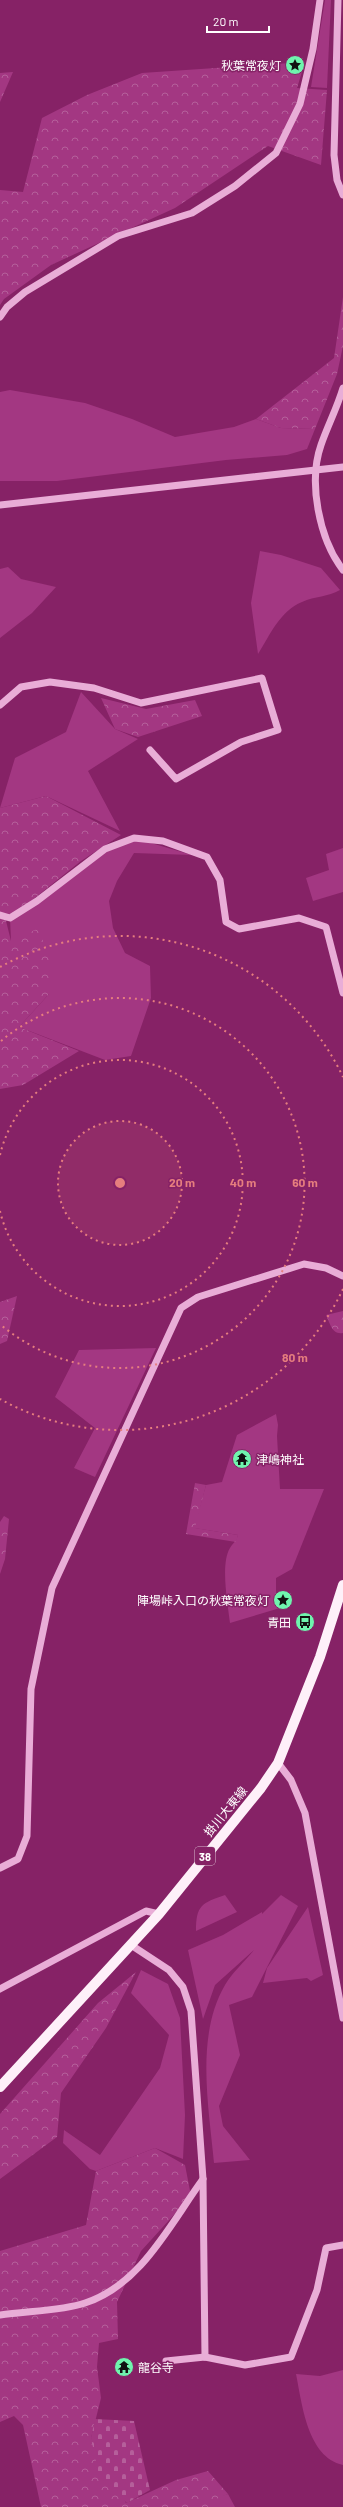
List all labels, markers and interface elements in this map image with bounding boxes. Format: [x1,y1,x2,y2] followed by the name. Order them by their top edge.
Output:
[207,8,269,34] scale bar
[213,14,239,28] text: 20 m
[284,54,306,76] place icon: 秋葉常夜灯
[221,58,281,72] place label: 秋葉常夜灯
[169,1175,195,1189] text: 20 m
[230,1175,256,1189] text: 40 m
[292,1175,318,1189] text: 60 m
[113,1176,127,1190] centre of rings
[282,1350,308,1364] text: 80 m
[231,1448,253,1470] temple icon: 津嶋神社
[256,1452,304,1466] place label: 津嶋神社
[272,1589,294,1611] place icon: 陣場峠入口の秋葉常夜灯
[137,1593,269,1607] place label: 陣場峠入口の秋葉常夜灯
[294,1611,316,1633] bus stop icon: 青田
[267,1615,291,1629] place label: 青田
[201,1783,249,1839] street label: 掛川大東線
[195,1847,215,1865] road number: 38
[113,2356,135,2378] temple icon: 龍谷寺
[138,2360,174,2374] place label: 龍谷寺

